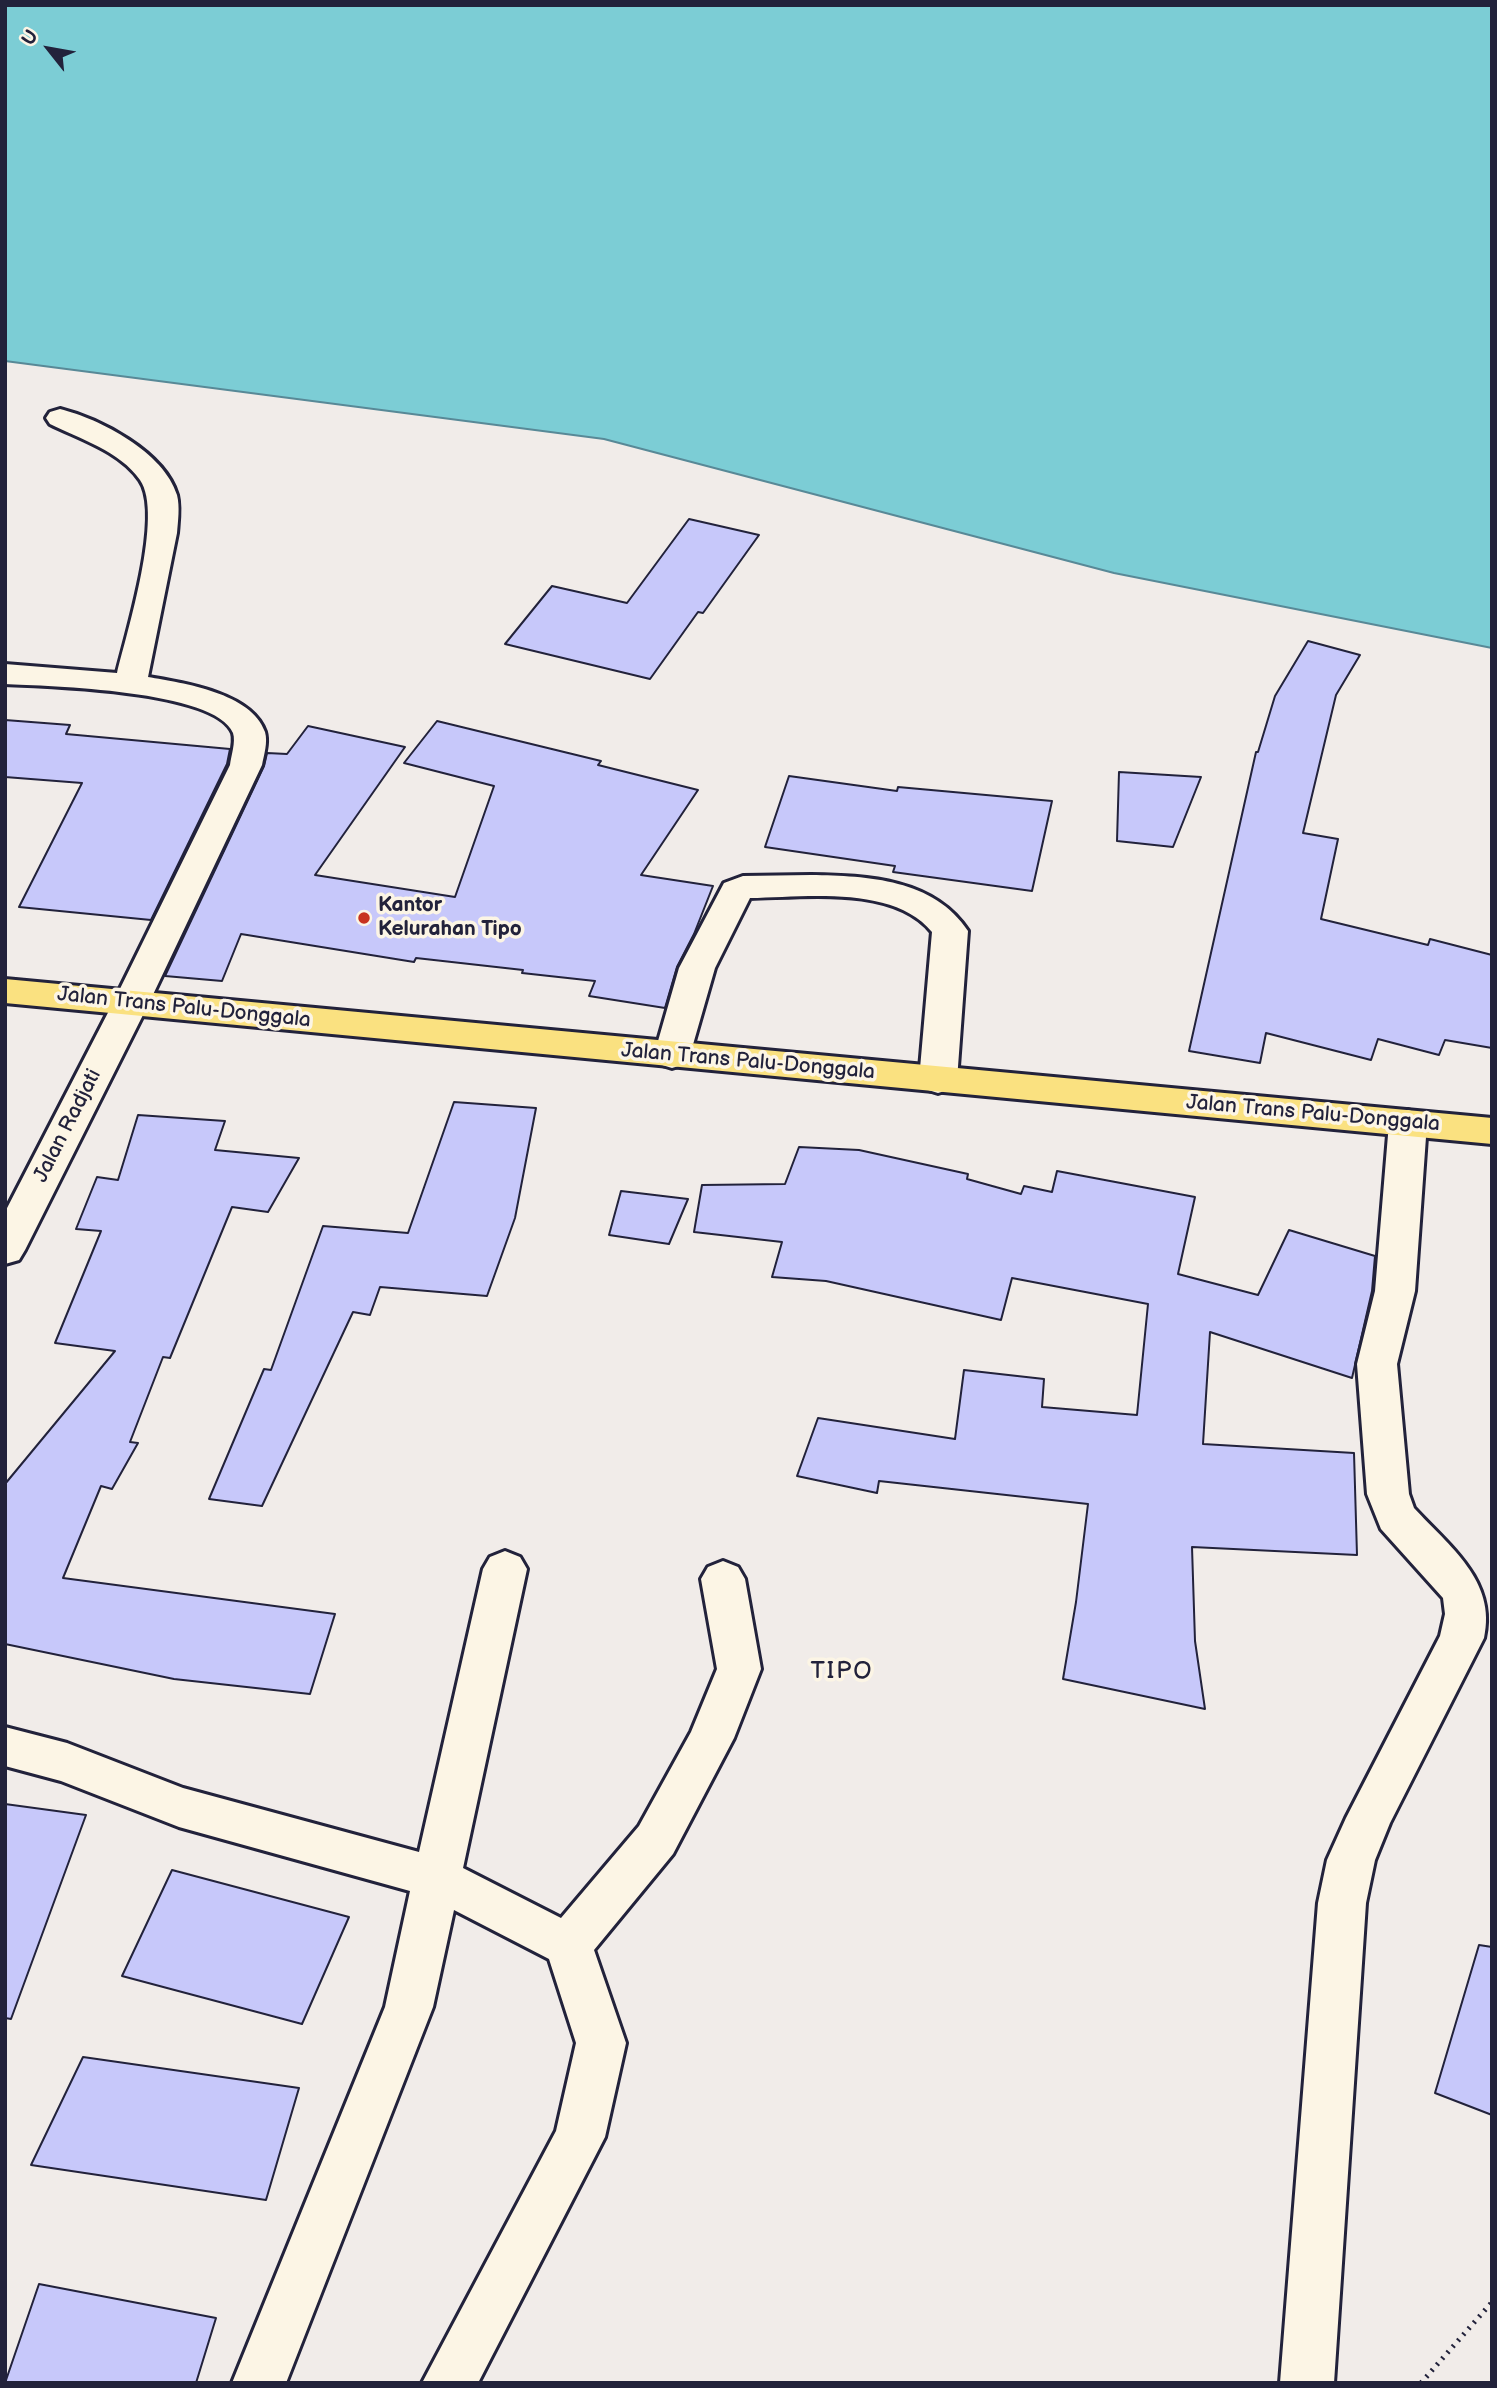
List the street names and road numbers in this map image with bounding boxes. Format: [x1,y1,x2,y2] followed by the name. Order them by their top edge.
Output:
[56,982,312,1034] street label: Jalan Trans Palu-Donggala
[620,1038,876,1086] street label: Jalan Trans Palu-Donggala
[29,1065,107,1187] street label: Jalan Radjati
[1185,1090,1441,1138] street label: Jalan Trans Palu-Donggala

